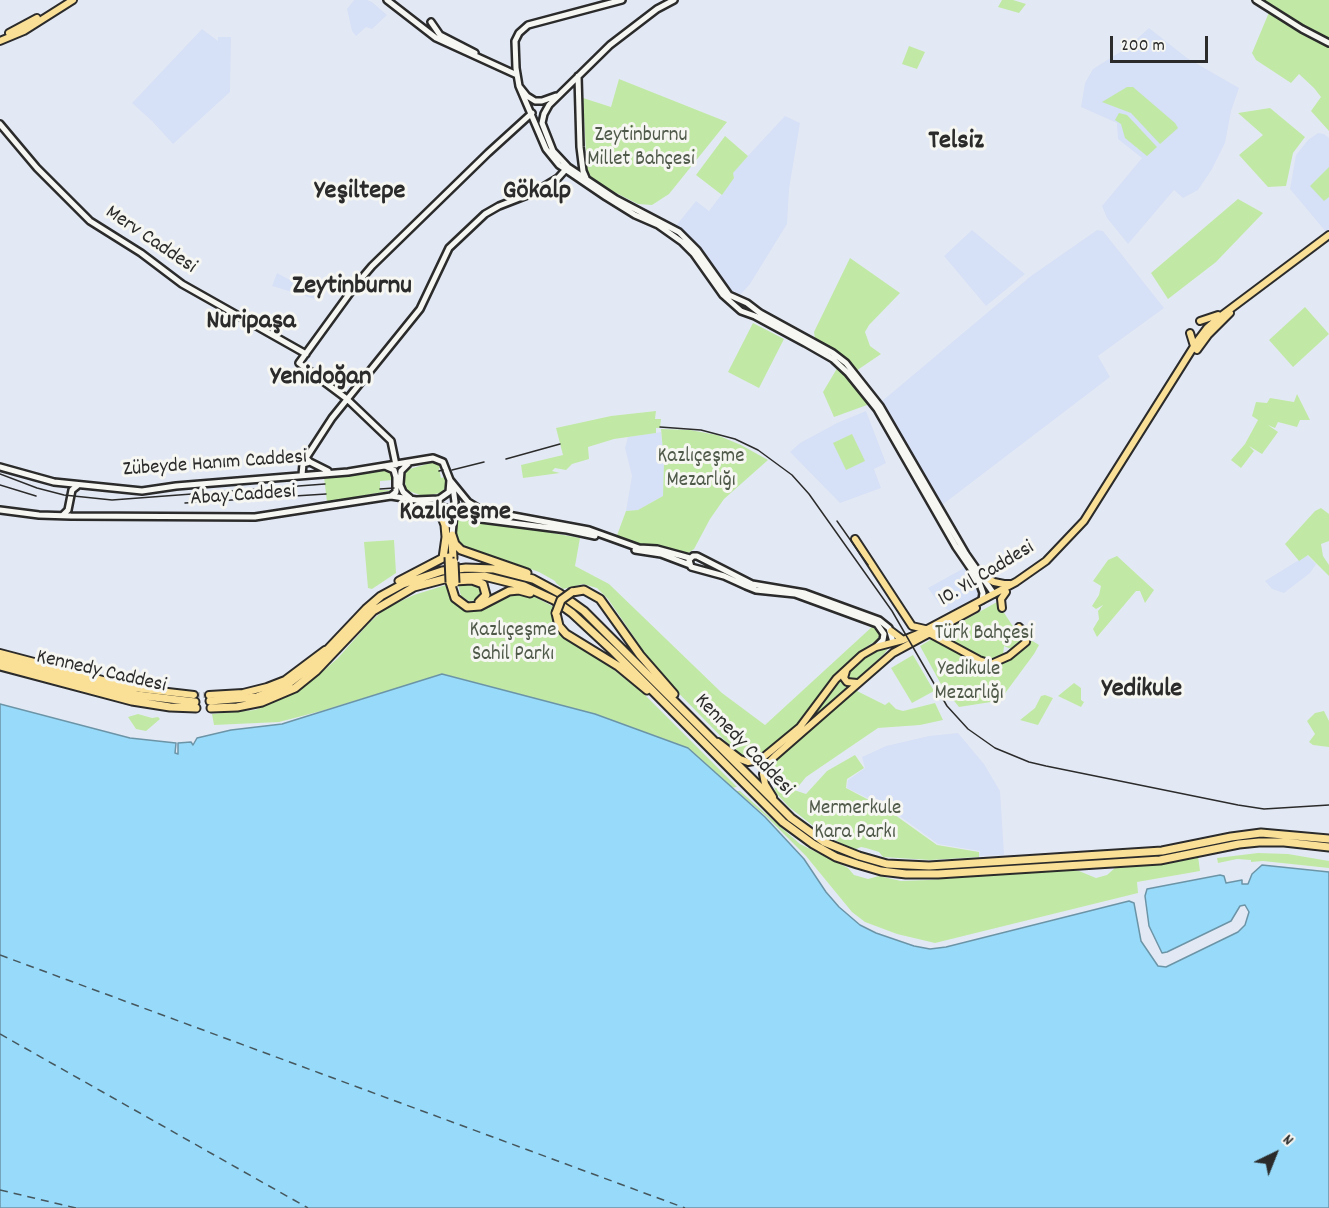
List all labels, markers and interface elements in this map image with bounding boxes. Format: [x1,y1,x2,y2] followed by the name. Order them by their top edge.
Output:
[1113,24,1210,62] scale bar
[1121,34,1165,59] text: 200 m
[587,124,695,174] park label: Zeytinburnu Millet Bahçesi
[928,127,984,159] district label: Telsiz
[315,177,405,209] district label: Yeşiltepe
[503,177,571,209] district label: Gökalp
[100,201,200,281] street label: Merv Caddesi
[292,272,412,304] district label: Zeytinburnu
[206,307,296,339] district label: Nuripaşa
[271,363,371,395] district label: Yenidoğan
[658,445,744,495] park label: Kazlıçeşme Mezarlığı
[122,446,308,484] street label: Zübeyde Hanım Caddesi
[189,481,297,513] street label: Abay Caddesi
[399,498,511,530] district label: Kazlıçeşme
[934,537,1040,613] street label: 10. Yıl Caddesi
[470,619,556,669] park label: Kazlıçeşme Sahil Parkı
[935,622,1033,648] park label: Türk Bahçesi
[34,646,168,700] street label: Kennedy Caddesi
[934,658,1004,708] park label: Yedikule Mezarlığı
[1102,675,1182,707] district label: Yedikule
[688,690,798,802] street label: Kennedy Caddesi
[809,797,901,847] park label: Mermerkule Kara Parkı
[1245,1124,1305,1184] north arrow
[1277,1129,1298,1152] text: N

